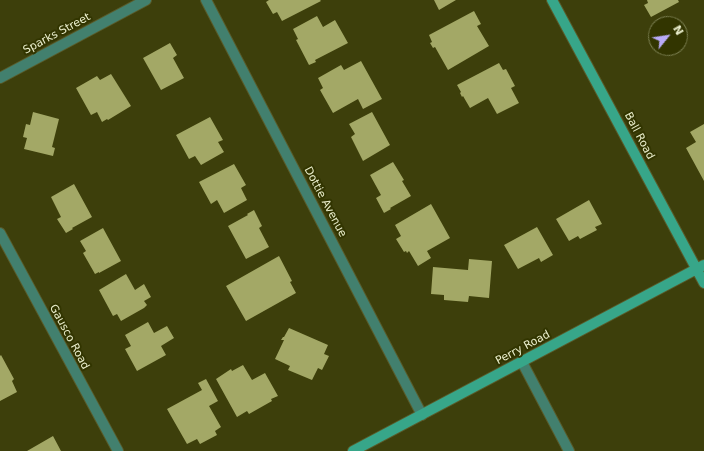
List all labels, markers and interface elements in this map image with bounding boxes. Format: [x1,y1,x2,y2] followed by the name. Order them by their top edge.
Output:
[21,11,93,57] street label: Sparks Street
[648,16,688,56] north arrow
[670,23,686,37] text: N
[621,110,657,162] street label: Ball Road
[301,164,349,240] street label: Dottie Avenue
[46,302,92,372] street label: Gausco Road
[494,328,552,368] street label: Perry Road

